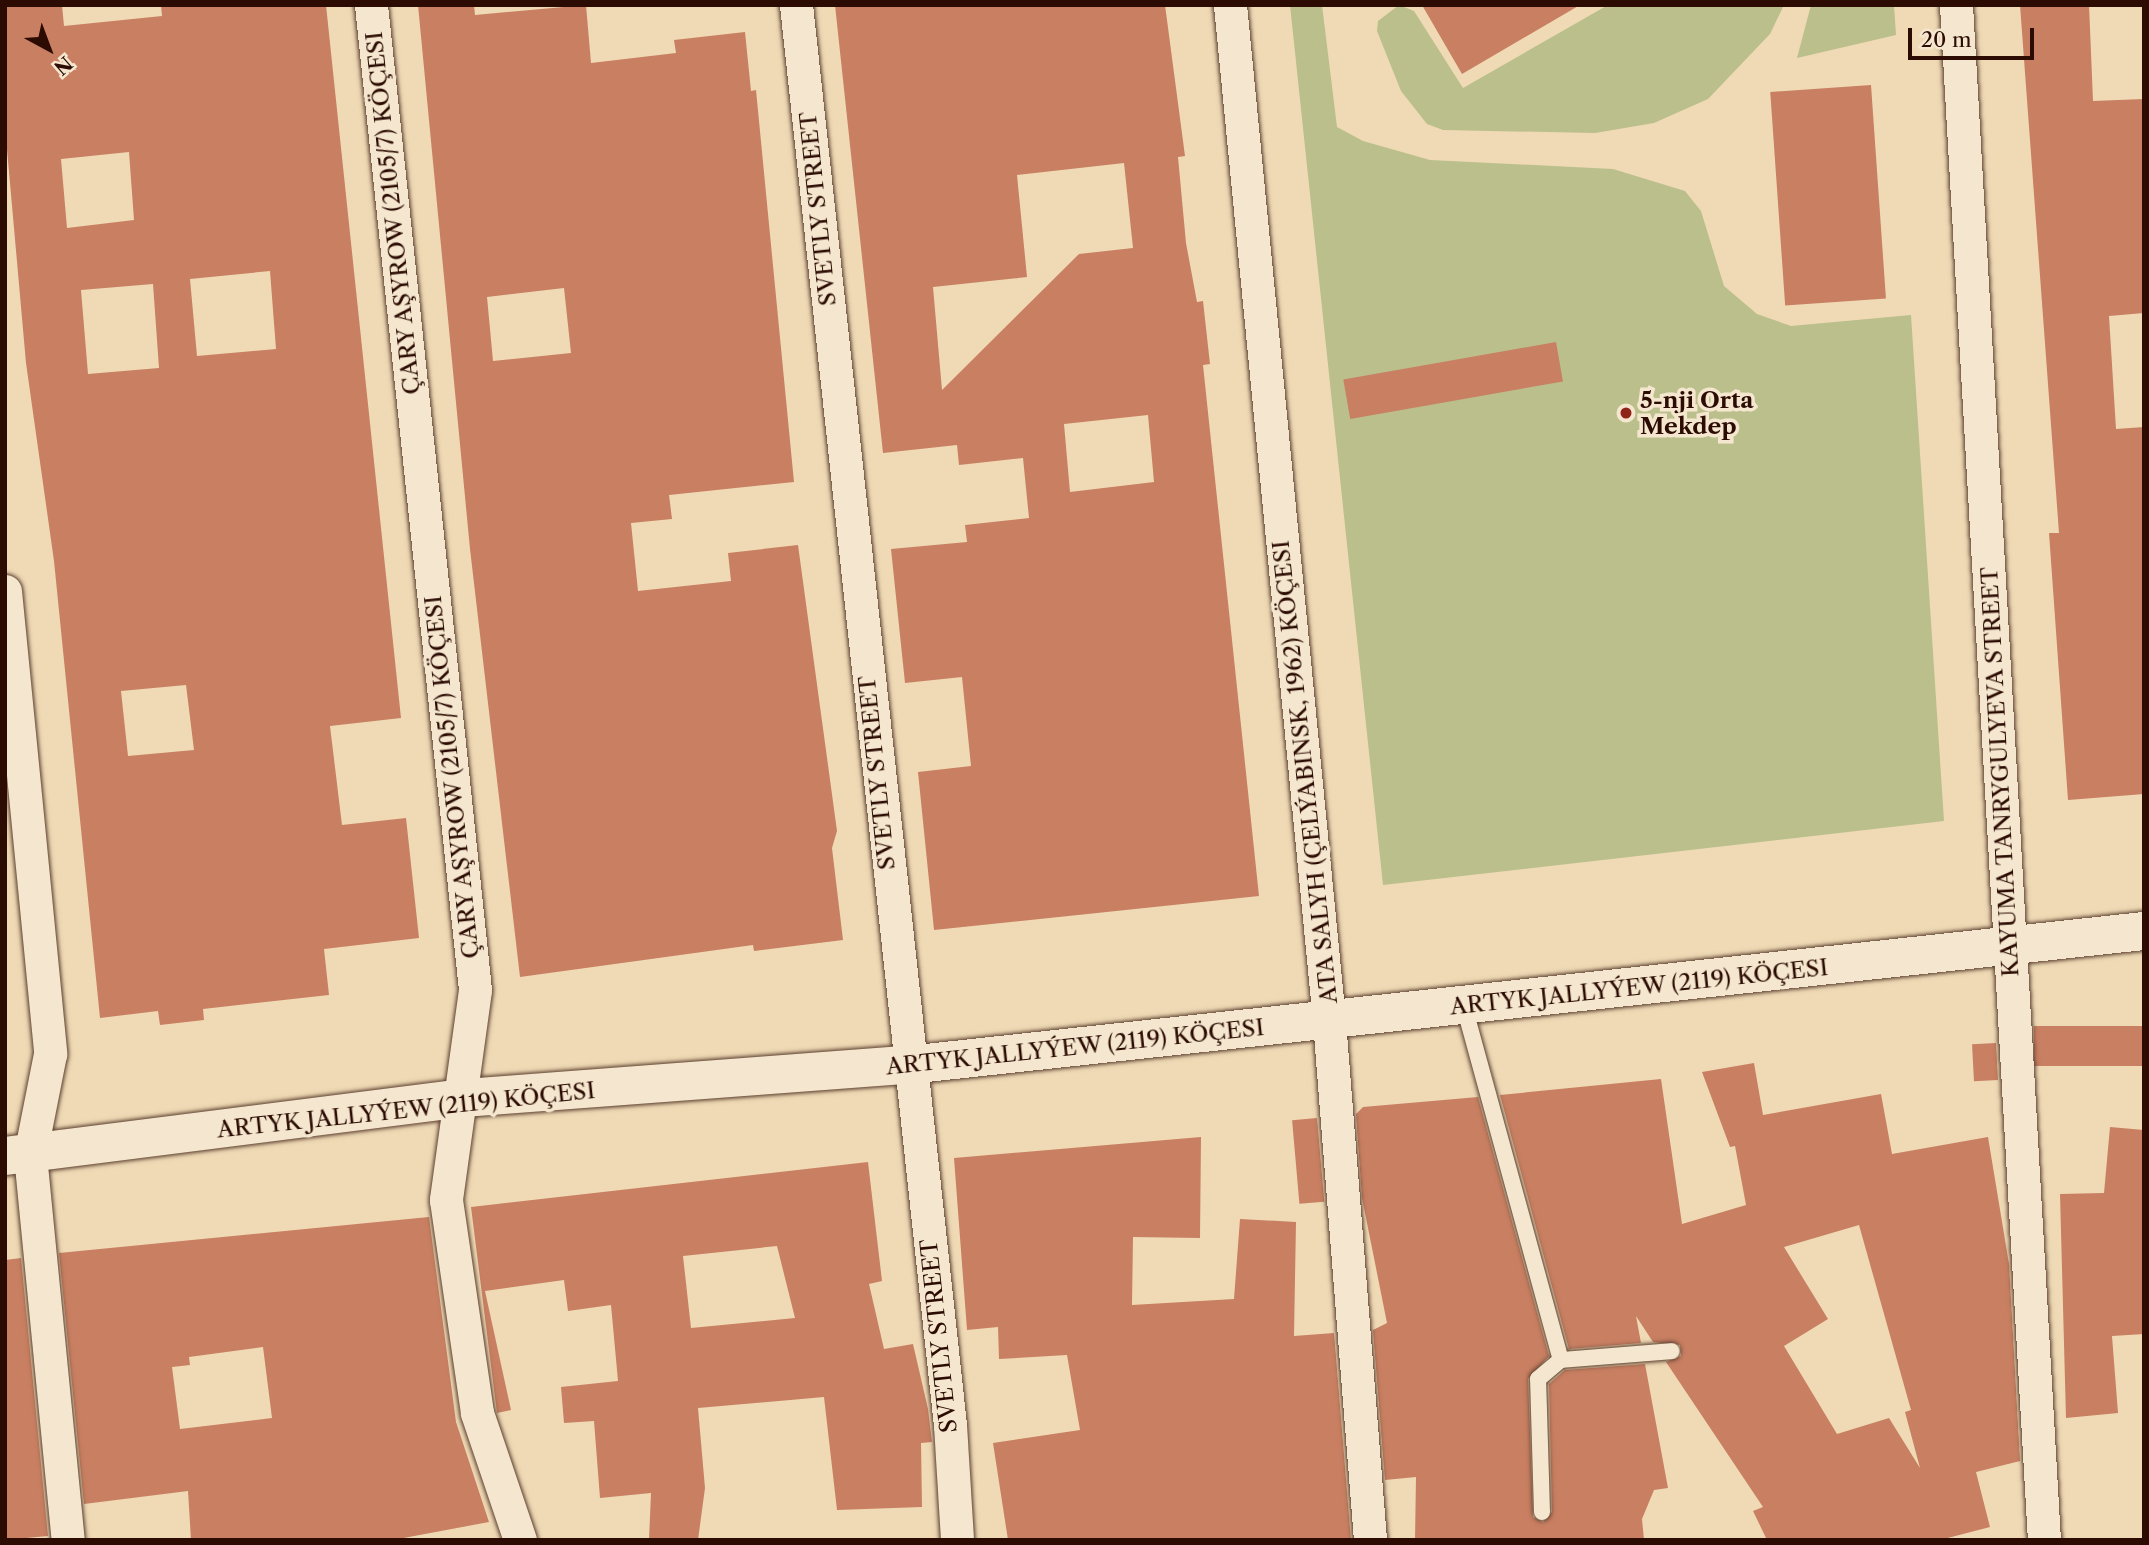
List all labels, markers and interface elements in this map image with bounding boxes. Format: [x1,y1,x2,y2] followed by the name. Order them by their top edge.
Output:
[14,14,84,84] north arrow
[1911,14,2037,58] scale bar
[1921,27,1972,52] text: 20 m
[360,29,426,397] street label: ÇARY AŞYROW (2105/7) KÖÇESI
[49,51,77,79] text: N
[794,110,842,308] street label: SVETLY STREET
[1640,386,1754,440] place label: 5-nji Orta Mekdep
[1618,405,1634,421] marker: 5-nji Orta Mekdep
[1267,539,1343,1005] street label: ATA SALYH (ÇELÝABINSK, 1962) KÖÇESI
[1975,565,2025,979] street label: KAYUMA TANRYGULYEVA STREET
[419,593,485,961] street label: ÇARY AŞYROW (2105/7) KÖÇESI
[853,674,901,872] street label: SVETLY STREET
[1448,953,1830,1021] street label: ARTYK JALLYÝEW (2119) KÖÇESI
[884,1013,1266,1081] street label: ARTYK JALLYÝEW (2119) KÖÇESI
[215,1076,597,1144] street label: ARTYK JALLYÝEW (2119) KÖÇESI
[915,1237,963,1435] street label: SVETLY STREET

